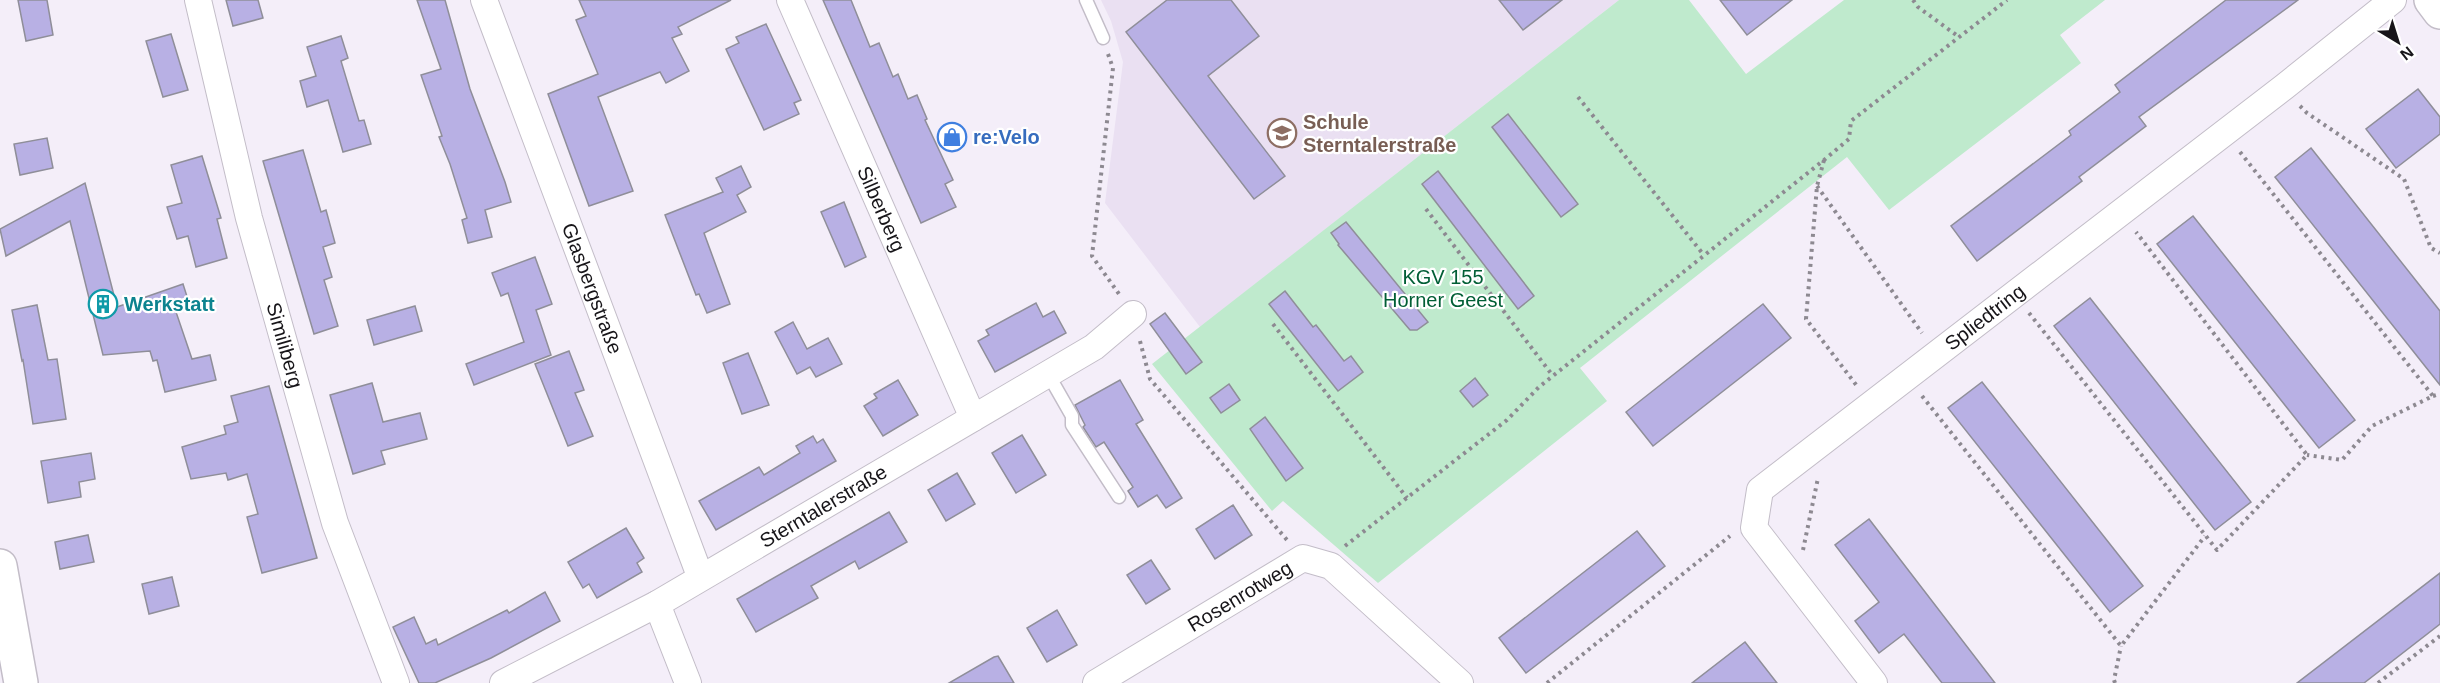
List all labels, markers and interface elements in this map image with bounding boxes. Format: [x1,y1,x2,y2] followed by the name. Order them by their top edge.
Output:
[2368,12,2428,72] north arrow
[2397,43,2417,64] text: N
[1303,111,1456,156] place label: Schule Sterntalerstraße
[1266,117,1298,149] school or university icon: Schule Sterntalerstraße
[936,121,968,153] shop icon: re:Velo
[973,126,1040,148] place label: re:Velo
[853,163,910,255] street label: Silberberg
[558,220,627,357] street label: Glasbergstraße
[1383,266,1503,311] park label: KGV 155 Horner Geest
[1941,280,2029,355] street label: Spliedtring
[87,288,119,320] building icon: Werkstatt
[124,293,215,315] place label: Werkstatt
[262,300,307,390] street label: Similiberg
[756,460,891,552] street label: Sterntalerstraße
[1184,556,1296,636] street label: Rosenrotweg

